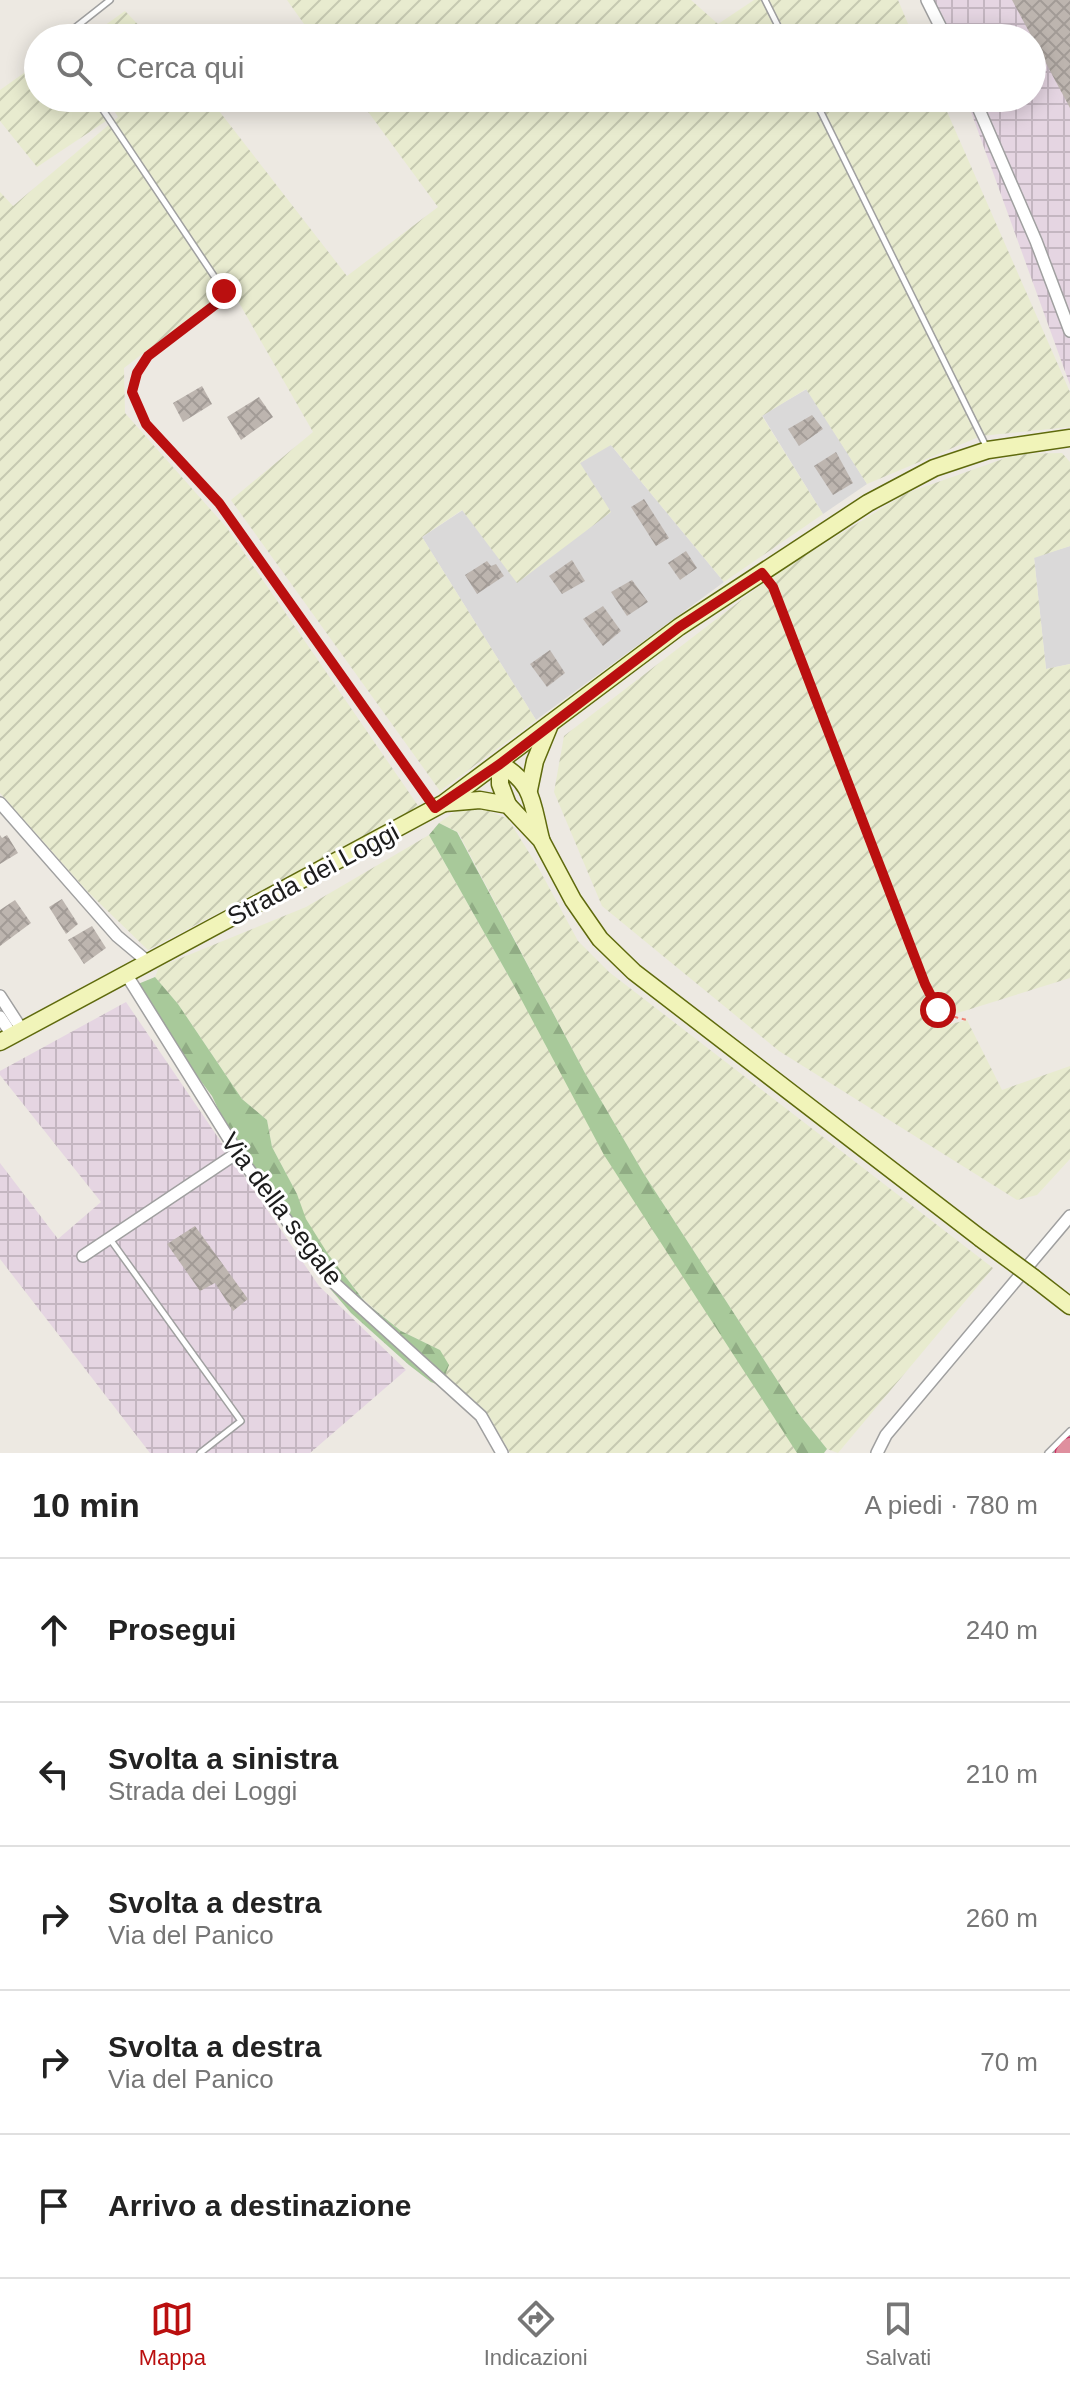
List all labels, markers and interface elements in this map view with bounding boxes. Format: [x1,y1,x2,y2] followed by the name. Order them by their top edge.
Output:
[24,24,1046,112] search box
[52,46,96,90] icon: search
[116,51,244,84] text: Cerca qui
[206,273,242,309] route end
[222,816,404,932] street label: Strada dei Loggi
[920,992,956,1028] route start
[215,1127,349,1291] street label: Via della segale
[32,1486,140,1524] text: 10 min
[865,1490,1038,1520] text: A piedi · 780 m
[32,1608,76,1652] icon: ahead
[108,1613,236,1646] text: Prosegui
[966,1615,1038,1645] text: 240 m
[108,1742,338,1775] text: Svolta a sinistra
[32,1752,76,1796] icon: left
[966,1759,1038,1789] text: 210 m
[108,1776,297,1806] text: Strada dei Loggi
[108,1886,321,1919] text: Svolta a destra
[32,1896,76,1940] icon: right
[966,1903,1038,1933] text: 260 m
[108,1920,274,1950] text: Via del Panico
[108,2030,321,2063] text: Svolta a destra
[32,2040,76,2084] icon: right
[980,2047,1038,2077] text: 70 m
[108,2064,274,2094] text: Via del Panico
[32,2184,76,2228] icon: arrive
[108,2189,411,2222] text: Arrivo a destinazione
[139,2297,206,2371] tab: Mappa
[484,2297,588,2371] tab: Indicazioni
[865,2297,931,2371] tab: Salvati

